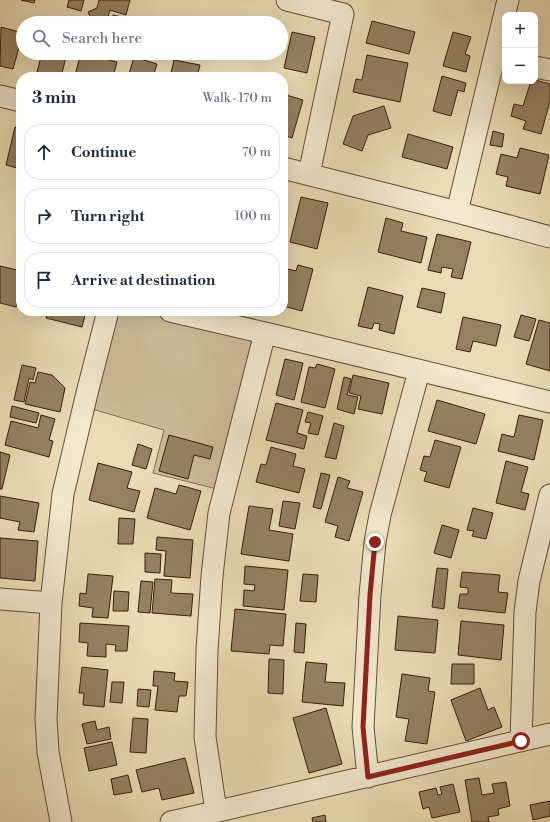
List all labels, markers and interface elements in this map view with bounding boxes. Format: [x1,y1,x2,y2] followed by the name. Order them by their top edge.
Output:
[502,12,538,84] map controls
[502,12,538,48] button: +
[16,16,288,60] search box
[30,27,52,49] icon: search
[62,29,142,48] text: Search here
[502,48,538,84] button: −
[32,87,76,109] text: 3 min
[202,90,272,106] text: Walk · 170 m
[33,141,55,163] icon: ahead
[71,143,136,162] text: Continue
[242,144,271,160] text: 70 m
[33,205,55,227] icon: right
[71,207,145,226] text: Turn right
[235,208,271,224] text: 100 m
[33,269,55,291] icon: arrive
[71,271,215,290] text: Arrive at destination
[366,533,384,551] route end
[512,732,530,750] route start

